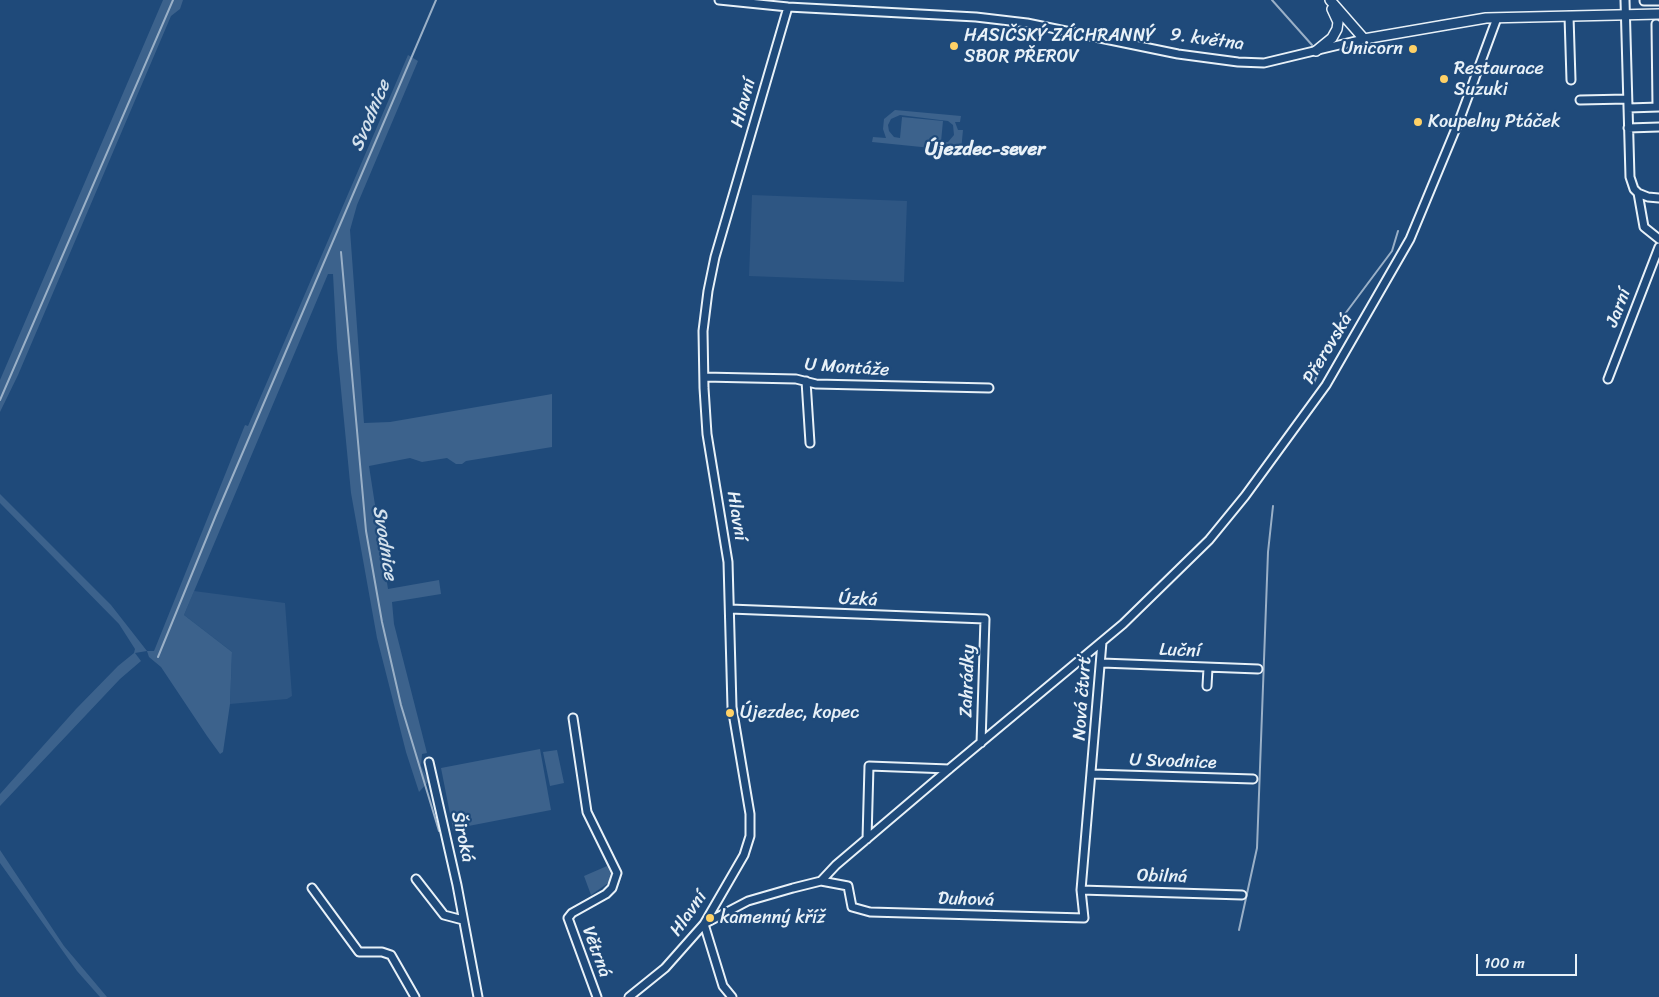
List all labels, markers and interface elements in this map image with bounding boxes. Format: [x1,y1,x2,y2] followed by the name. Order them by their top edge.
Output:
[1169,24,1245,56] street label: 9. května
[964,25,1155,68] place label: HASIČSKÝ ZÁCHRANNÝ SBOR PŘEROV
[1341,38,1403,60] place label: Unicorn
[948,40,960,52] marker: HASIČSKÝ ZÁCHRANNÝ SBOR PŘEROV
[1407,43,1419,55] marker: Unicorn
[1454,58,1544,100] place label: Restaurace Suzuki
[1438,73,1450,85] marker: Restaurace Suzuki
[727,76,761,130] street label: Hlavní
[346,77,396,155] water label: Svodnice
[1428,111,1560,133] place label: Koupelny Ptáček
[1412,116,1424,128] marker: Koupelny Ptáček
[925,139,1045,161] district label: Újezdec-sever
[1602,286,1636,330] street label: Jarní
[1299,310,1357,388] street label: Přerovská
[804,354,890,382] street label: U Montáže
[721,490,751,542] street label: Hlavní
[367,504,401,582] water label: Svodnice
[838,588,878,612] street label: Úzká
[1159,639,1201,663] street label: Luční
[956,644,980,718] street label: Zahrádky
[1069,653,1097,741] street label: Nová čtvrť
[740,702,859,724] place label: Újezdec, kopec
[724,707,736,719] marker: Újezdec, kopec
[1129,750,1217,774] street label: U Svodnice
[446,810,478,864] street label: Široká
[1136,865,1188,889] street label: Obilná
[666,887,712,941] street label: Hlavní
[937,888,995,912] street label: Duhová
[720,907,826,929] place label: kamenný kříž
[704,912,716,924] marker: kamenný kříž
[577,924,615,980] street label: Větrná
[1479,944,1580,976] scale bar
[1484,950,1525,976] text: 100 m

